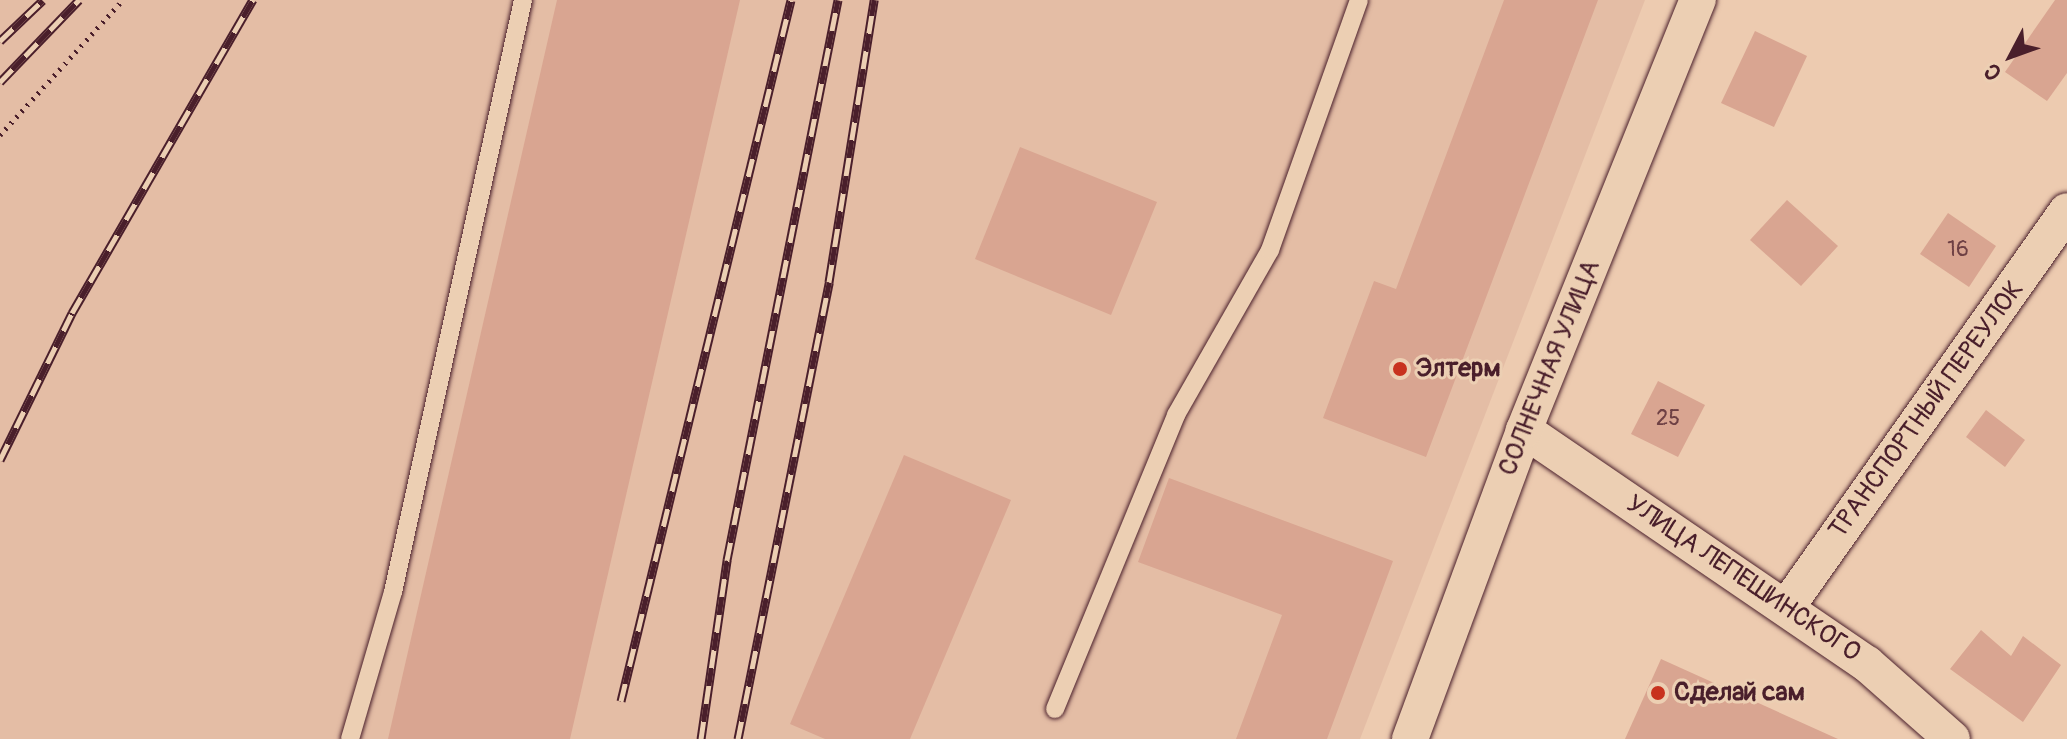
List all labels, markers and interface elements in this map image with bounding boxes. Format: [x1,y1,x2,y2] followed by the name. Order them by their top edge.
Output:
[1971,16,2051,96] north arrow
[1978,57,2008,86] text: С
[1947,237,1969,263] house number: 16
[1492,256,1608,480] street label: СОЛНЕЧНАЯ УЛИЦА
[1823,275,2031,545] street label: ТРАНСПОРТНЫЙ ПЕРЕУЛОК
[1416,353,1501,385] place label: Элтерм
[1391,360,1409,378] marker: Элтерм
[1656,406,1680,432] house number: 25
[1620,489,1866,669] street label: УЛИЦА ЛЕПЕШИНСКОГО
[1674,677,1805,709] place label: Сделай сам
[1649,684,1667,702] marker: Сделай сам

